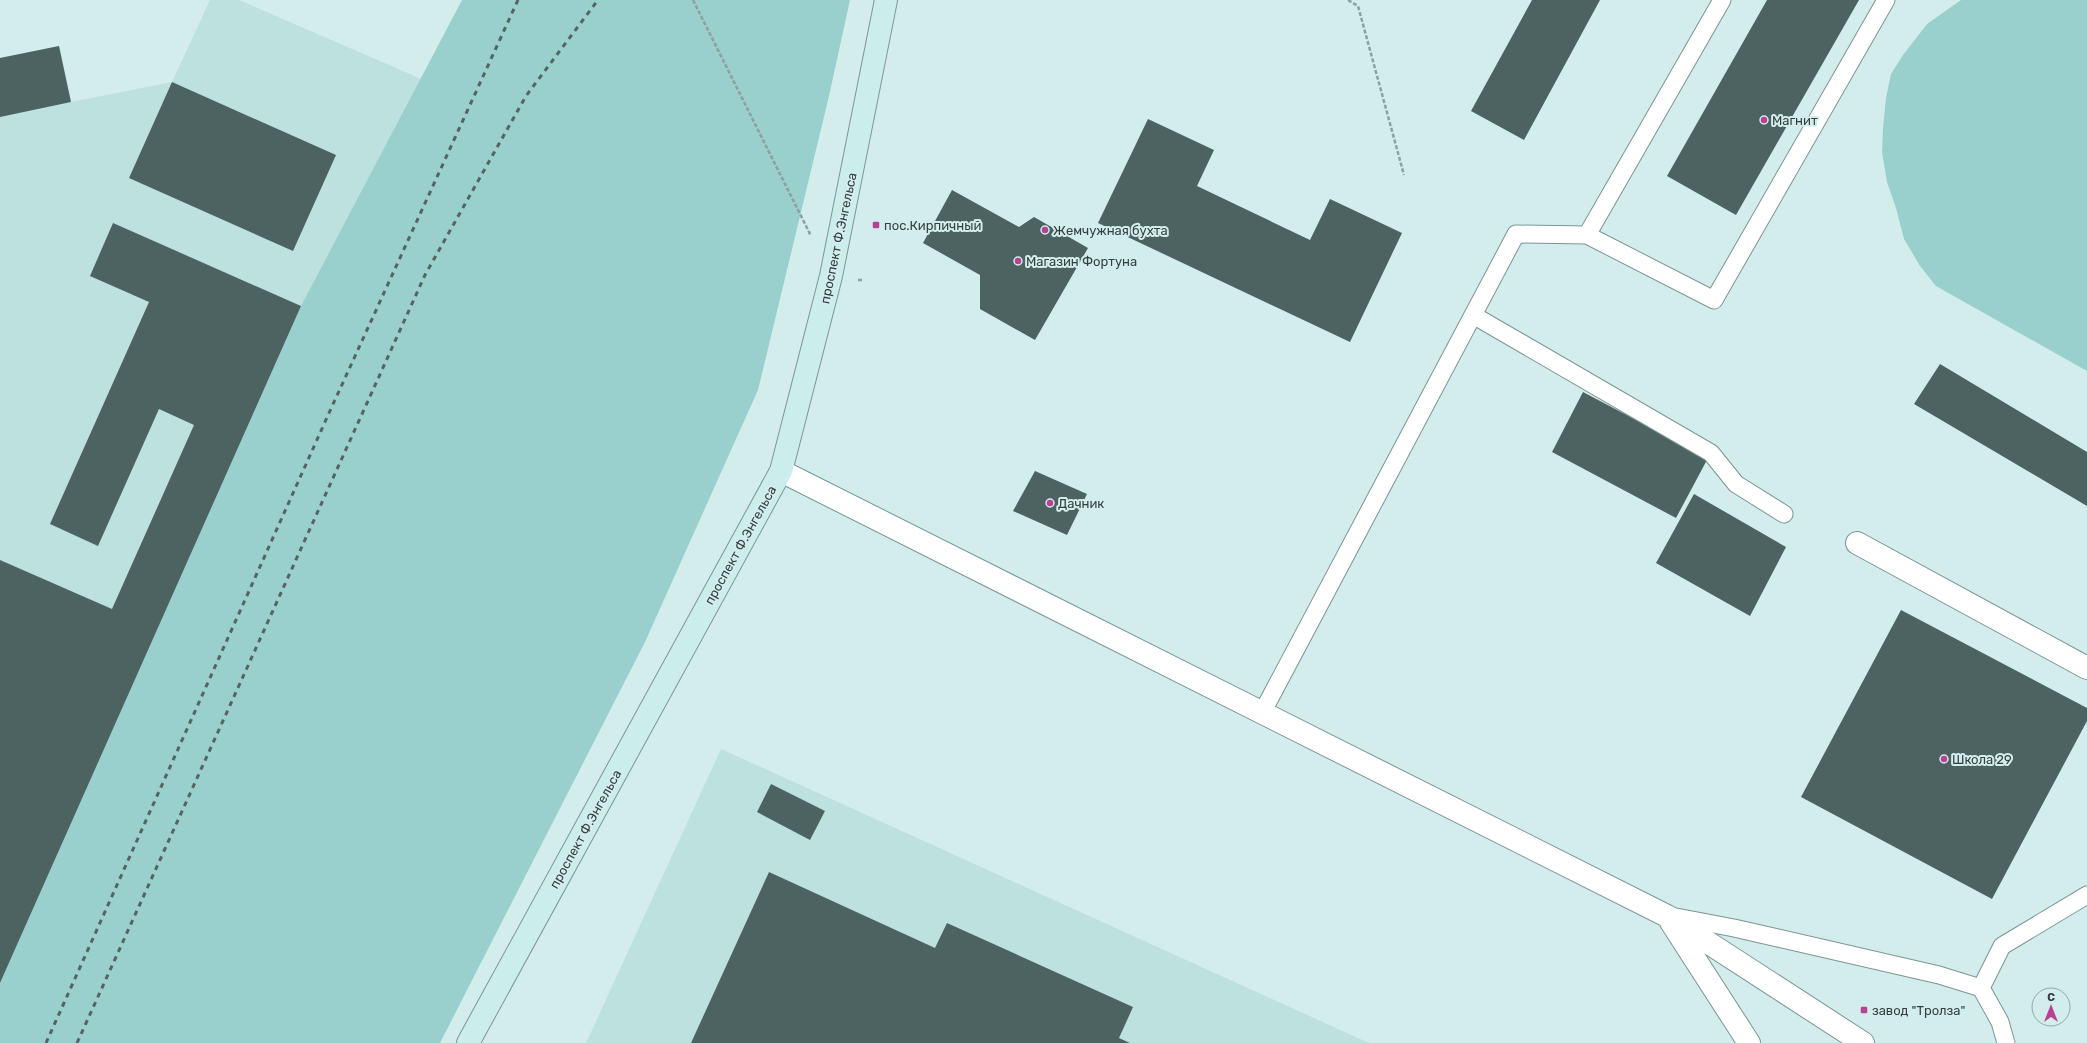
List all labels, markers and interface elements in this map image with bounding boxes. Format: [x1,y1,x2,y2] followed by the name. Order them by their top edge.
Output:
[1772,113,1818,128] place label: Магнит
[1759,115,1769,125] marker: Магнит
[817,171,860,305] street label: проспект Ф.Энгельса
[884,218,981,233] place label: пос.Кирпичный
[871,220,881,230] marker: пос.Кирпичный
[1053,223,1168,238] place label: Жемчужная бухта
[1040,225,1050,235] marker: Жемчужная бухта
[1026,254,1137,269] place label: Магазин Фортуна
[1013,256,1023,266] marker: Магазин Фортуна
[701,483,779,607] street label: проспект Ф.Энгельса
[1058,496,1104,511] place label: Дачник
[1045,498,1055,508] marker: Дачник
[1952,752,2012,767] place label: Школа 29
[1939,754,1949,764] marker: Школа 29
[546,767,624,891] street label: проспект Ф.Энгельса
[2031,987,2071,1027] north arrow
[2047,991,2055,1004] text: С
[1872,1003,1965,1018] place label: завод "Тролза"
[1859,1005,1869,1015] marker: завод "Тролза"

